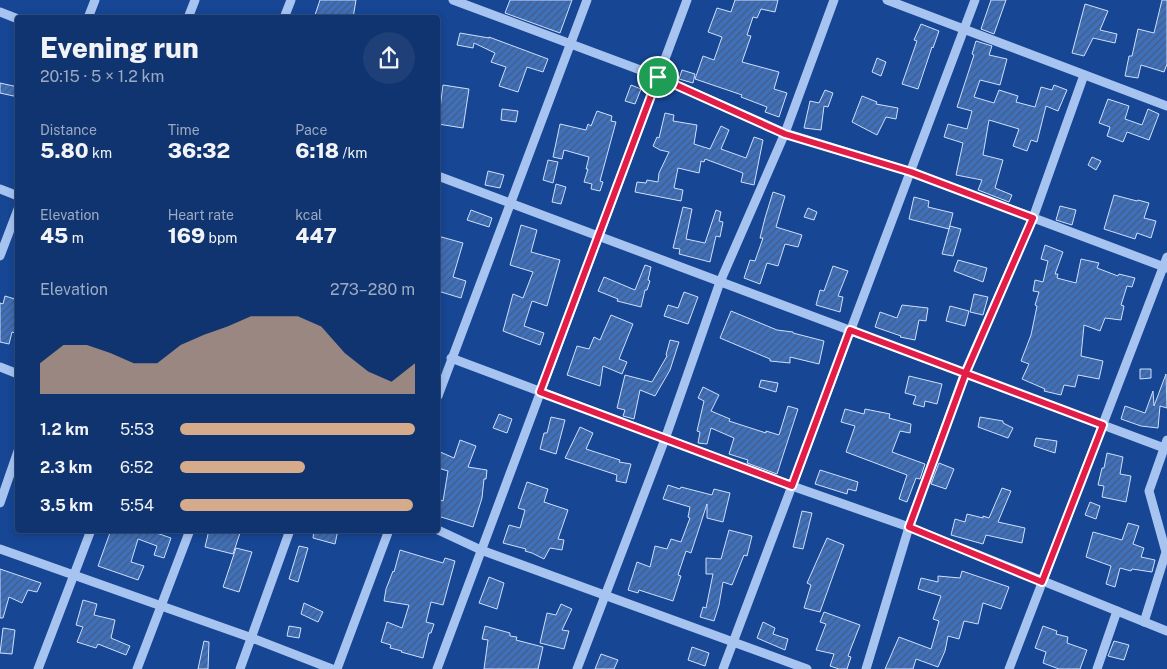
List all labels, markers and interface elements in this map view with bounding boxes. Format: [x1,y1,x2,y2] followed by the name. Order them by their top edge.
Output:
[40,31,199,64] text: Evening run
[363,32,415,84] button: share
[637,56,679,98] pin
[644,63,672,91] icon: arrive
[40,67,164,86] text: 20:15 · 5 × 1.2 km
[40,122,97,138] text: Distance
[168,122,200,138] text: Time
[295,122,327,138] text: Pace
[40,138,89,163] text: 5.80
[168,138,230,163] text: 36:32
[295,138,339,163] text: 6:18
[89,145,112,161] text: km
[339,145,367,161] text: /km
[40,207,99,223] text: Elevation
[168,207,234,223] text: Heart rate
[295,207,322,223] text: kcal
[40,223,68,248] text: 45
[168,223,205,248] text: 169
[295,223,337,248] text: 447
[68,230,84,246] text: m
[205,230,237,246] text: bpm
[40,280,108,299] text: Elevation
[330,280,415,299] text: 273–280 m
[40,420,89,439] text: 1.2 km
[120,420,154,439] text: 5:53
[40,458,92,477] text: 2.3 km
[120,458,153,477] text: 6:52
[40,496,93,515] text: 3.5 km
[120,496,154,515] text: 5:54

